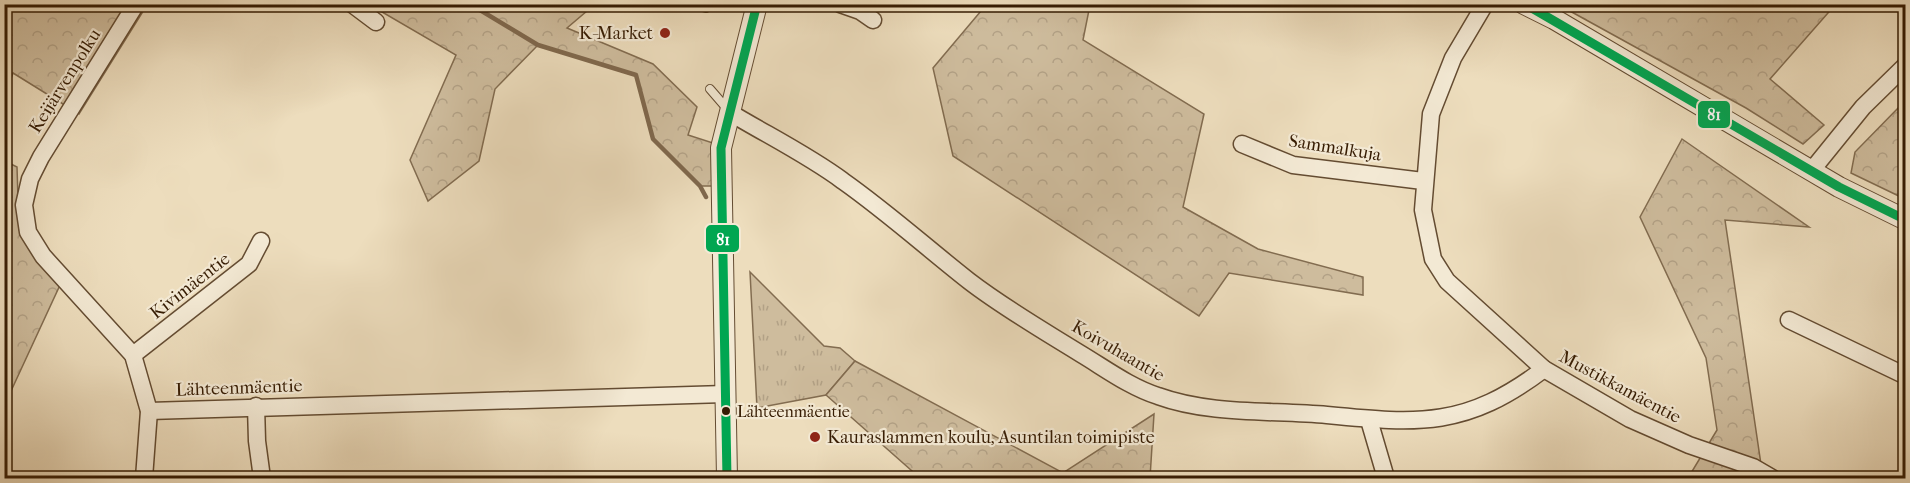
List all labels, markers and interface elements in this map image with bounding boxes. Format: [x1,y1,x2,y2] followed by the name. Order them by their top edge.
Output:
[579,23,654,44] place label: K-Market
[25,25,105,137] street label: Keijärvenpolku
[658,26,672,40] marker: K-Market
[1697,100,1731,129] line badge: 81
[1707,105,1721,124] text: 81
[1287,130,1383,166] street label: Sammalkuja
[705,224,740,253] line badge: 81
[716,230,730,249] text: 81
[146,248,234,324] street label: Kivimäentie
[1068,316,1168,386] street label: Koivuhaantie
[1556,346,1684,428] street label: Mustikkamäentie
[175,375,303,401] street label: Lähteenmäentie
[737,402,850,421] place label: Lähteenmäentie
[720,405,732,417] marker: Lähteenmäentie
[827,427,1155,448] place label: Kauraslammen koulu, Asuntilan toimipiste
[808,430,822,444] marker: Kauraslammen koulu, Asuntilan toimipiste

